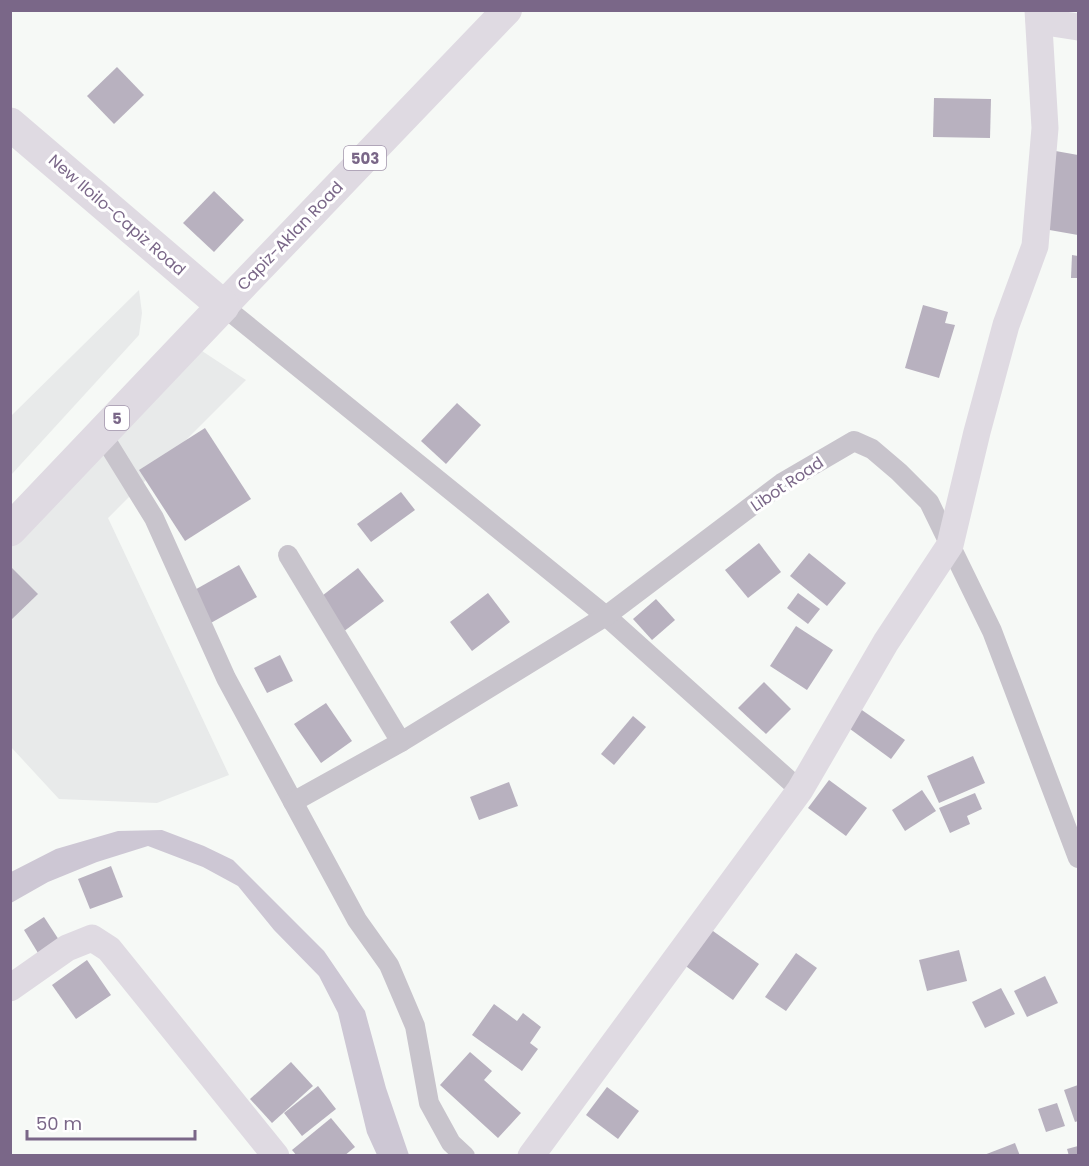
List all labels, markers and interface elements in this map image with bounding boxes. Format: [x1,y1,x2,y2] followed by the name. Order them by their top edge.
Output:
[344,146,386,170] road number: 503
[44,149,190,281] street label: New Iloilo-Capiz Road
[232,176,348,296] street label: Capiz-Aklan Road
[105,406,129,430] road number: 5
[746,451,828,517] street label: Libot Road
[27,1103,195,1141] scale bar
[36,1111,82,1136] text: 50 m

